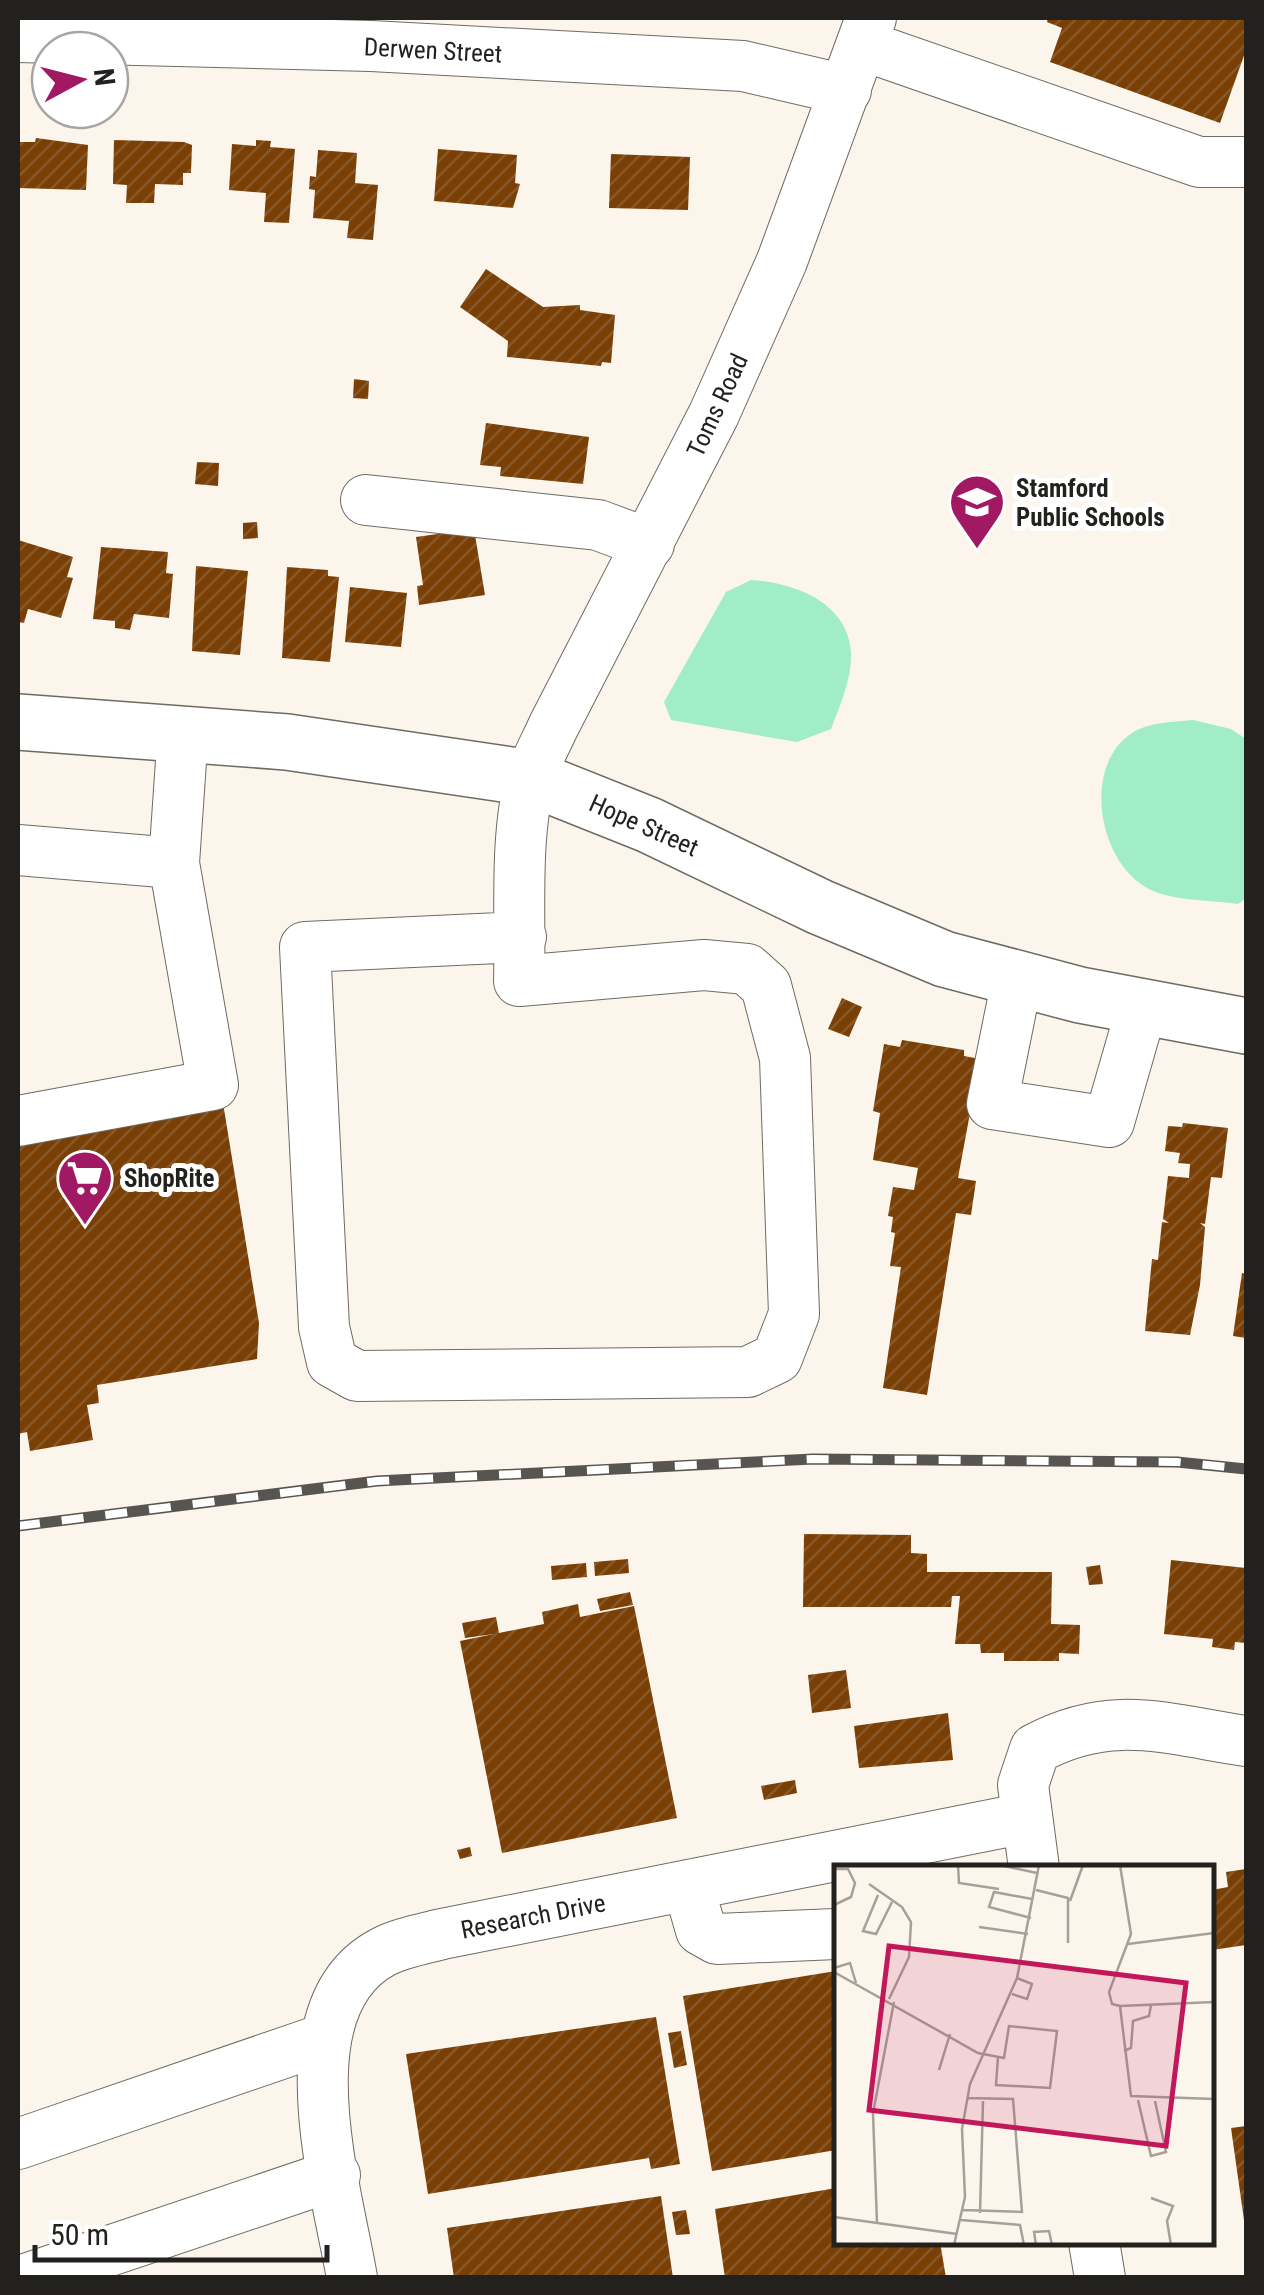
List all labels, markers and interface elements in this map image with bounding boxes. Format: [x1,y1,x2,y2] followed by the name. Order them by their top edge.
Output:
[30,30,130,130] north arrow
[363,32,503,69] street label: Derwen Street
[87,66,122,88] text: N
[681,349,754,461] street label: Toms Road
[947,472,1007,551] school or university icon: Stamford Public Schools
[1016,474,1165,532] place label: Stamford Public Schools
[585,789,703,862] street label: Hope Street
[55,1148,115,1227] supermarket icon: ShopRite
[124,1164,214,1193] place label: ShopRite
[834,1865,1214,2245] inset map
[458,1888,608,1945] street label: Research Drive
[35,2200,328,2262] scale bar
[50,2217,109,2252] text: 50 m

